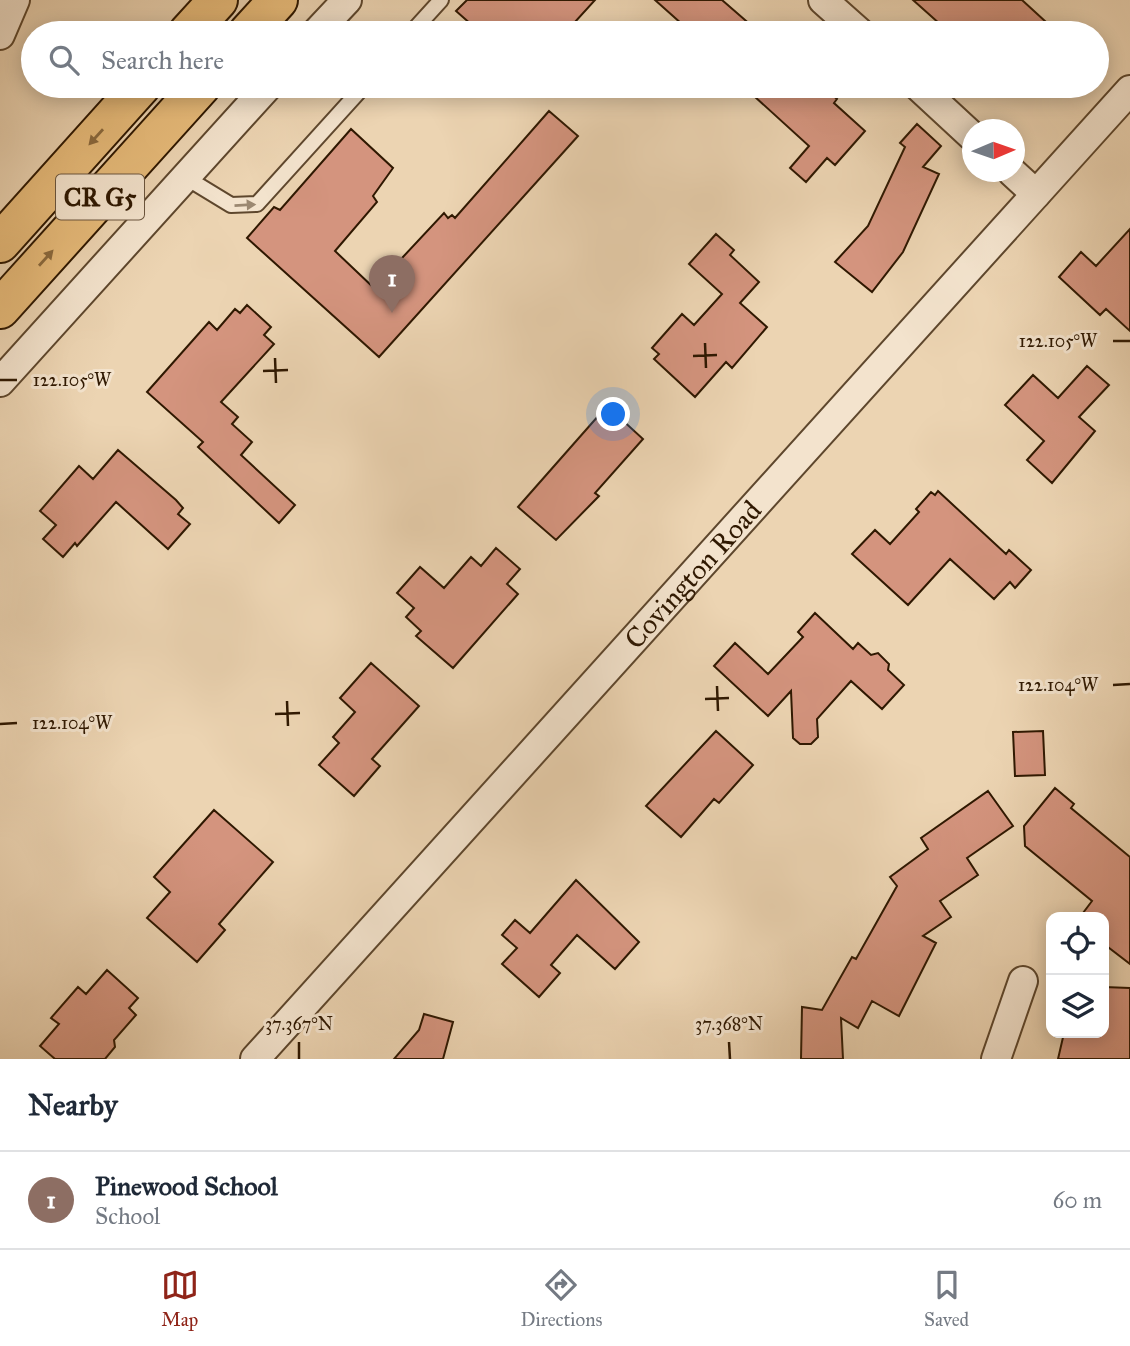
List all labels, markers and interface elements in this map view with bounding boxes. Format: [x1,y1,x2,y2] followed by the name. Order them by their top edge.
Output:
[21,21,1109,98] search box
[45,41,83,79] icon: search
[101,44,224,76] text: Search here
[962,119,1025,182] north arrow
[88,128,104,145] one-way arrow
[56,174,144,220] road number: CR G5
[234,199,256,210] one-way arrow
[37,250,53,267] one-way arrow
[369,255,415,313] pin: 1
[1019,330,1098,352] text: 122.105°W
[33,369,112,391] text: 122.105°W
[596,397,630,431] your location
[617,493,769,656] street label: Covington Road
[1018,674,1099,696] text: 122.104°W
[32,712,113,734] text: 122.104°W
[1046,912,1109,1038] map controls
[1046,912,1109,975] button: locate
[1046,975,1109,1038] button: layers
[265,1013,333,1035] text: 37.367°N
[695,1013,763,1035] text: 37.368°N
[28,1087,118,1123] text: Nearby
[95,1170,278,1202] text: Pinewood School
[46,1186,56,1214] text: 1
[1053,1186,1102,1214] text: 60 m
[95,1202,160,1230] text: School
[161,1266,199,1331] tab: Map
[520,1266,602,1331] tab: Directions
[924,1266,969,1331] tab: Saved

